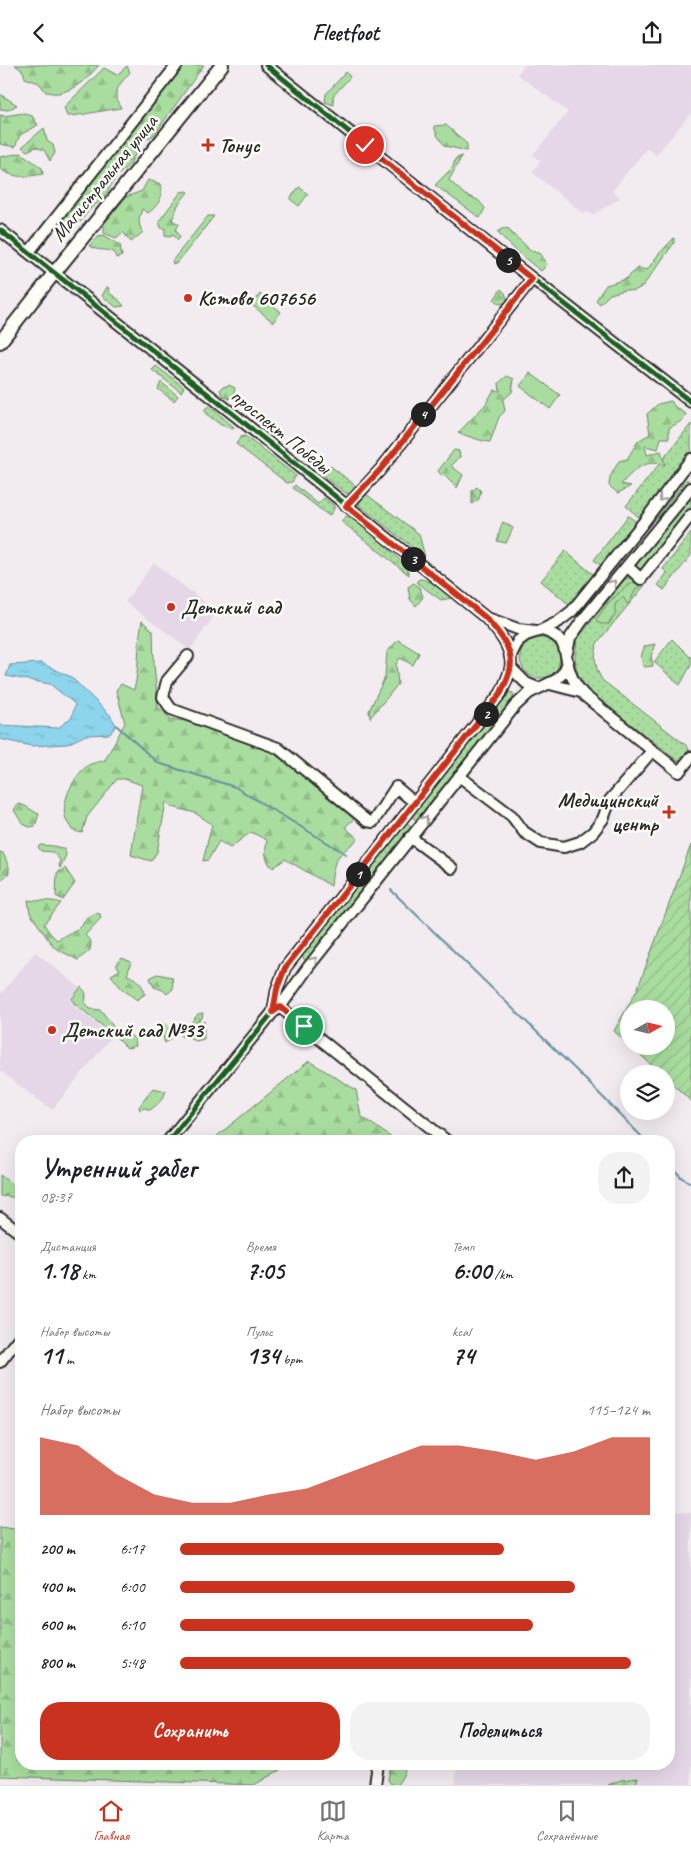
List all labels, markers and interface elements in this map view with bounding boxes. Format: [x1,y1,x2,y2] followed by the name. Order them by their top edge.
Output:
[25,19,53,47] icon: back
[312,19,379,47] text: Fleetfoot
[638,19,666,47] icon: share
[45,108,164,247] street label: Магистральная улица
[344,124,386,166] pin
[351,131,379,159] icon: check
[219,132,260,159] place label: Тонус
[201,138,215,152] marker: Тонус
[496,247,520,273] pin: 5
[505,252,512,269] text: 5
[198,285,317,311] place label: Кстово 607656
[182,292,194,304] marker: Кстово 607656
[225,382,338,481] street label: проспект Победы
[410,401,436,427] pin: 4
[420,406,427,423] text: 4
[659,492,667,501] one-way arrow
[400,547,426,571] pin: 3
[410,551,417,568] text: 3
[608,580,616,589] one-way arrow
[181,594,283,620] place label: Детский сад
[165,601,177,613] marker: Детский сад
[474,701,498,727] pin: 2
[483,706,490,723] text: 2
[558,787,660,837] place label: Медицинский центр
[662,805,676,819] marker: Медицинский центр
[419,815,428,824] one-way arrow
[346,861,370,887] pin: 1
[355,866,362,883] text: 1
[308,957,316,966] one-way arrow
[620,1000,675,1055] north arrow
[620,1000,675,1120] map controls
[283,1005,325,1047] pin
[290,1012,318,1040] icon: arrive
[62,1017,205,1043] place label: Детский сад №33
[46,1024,58,1036] marker: Детский сад №33
[620,1065,675,1120] button: layers
[40,1150,196,1185] text: Утренний забег
[598,1152,650,1204] button: share
[40,1187,72,1207] text: 08:37
[40,1238,96,1255] text: Дистанция
[246,1238,276,1255] text: Время
[452,1238,475,1255] text: Темп
[40,1255,79,1287] text: 1.18
[246,1255,284,1287] text: 7:05
[452,1255,491,1287] text: 6:00
[79,1266,96,1283] text: km
[491,1266,513,1283] text: /km
[40,1323,109,1340] text: Набор высоты
[246,1323,273,1340] text: Пульс
[452,1323,471,1340] text: kcal
[40,1340,63,1372] text: 11
[246,1340,280,1372] text: 134
[452,1340,474,1372] text: 74
[63,1351,74,1368] text: m
[280,1351,302,1368] text: bpm
[40,1400,119,1420] text: Набор высоты
[587,1400,650,1420] text: 115–124 m
[40,1539,75,1559] text: 200 m
[120,1539,145,1559] text: 6:17
[40,1577,75,1597] text: 400 m
[120,1577,145,1597] text: 6:00
[40,1615,75,1635] text: 600 m
[120,1615,145,1635] text: 6:10
[40,1653,75,1673] text: 800 m
[120,1653,145,1673] text: 5:48
[40,1702,340,1760] button: Сохранить
[350,1702,650,1760] button: Поделиться
[94,1797,129,1844] tab: Главная
[317,1797,349,1844] tab: Карта
[536,1797,597,1844] tab: Сохранённые

